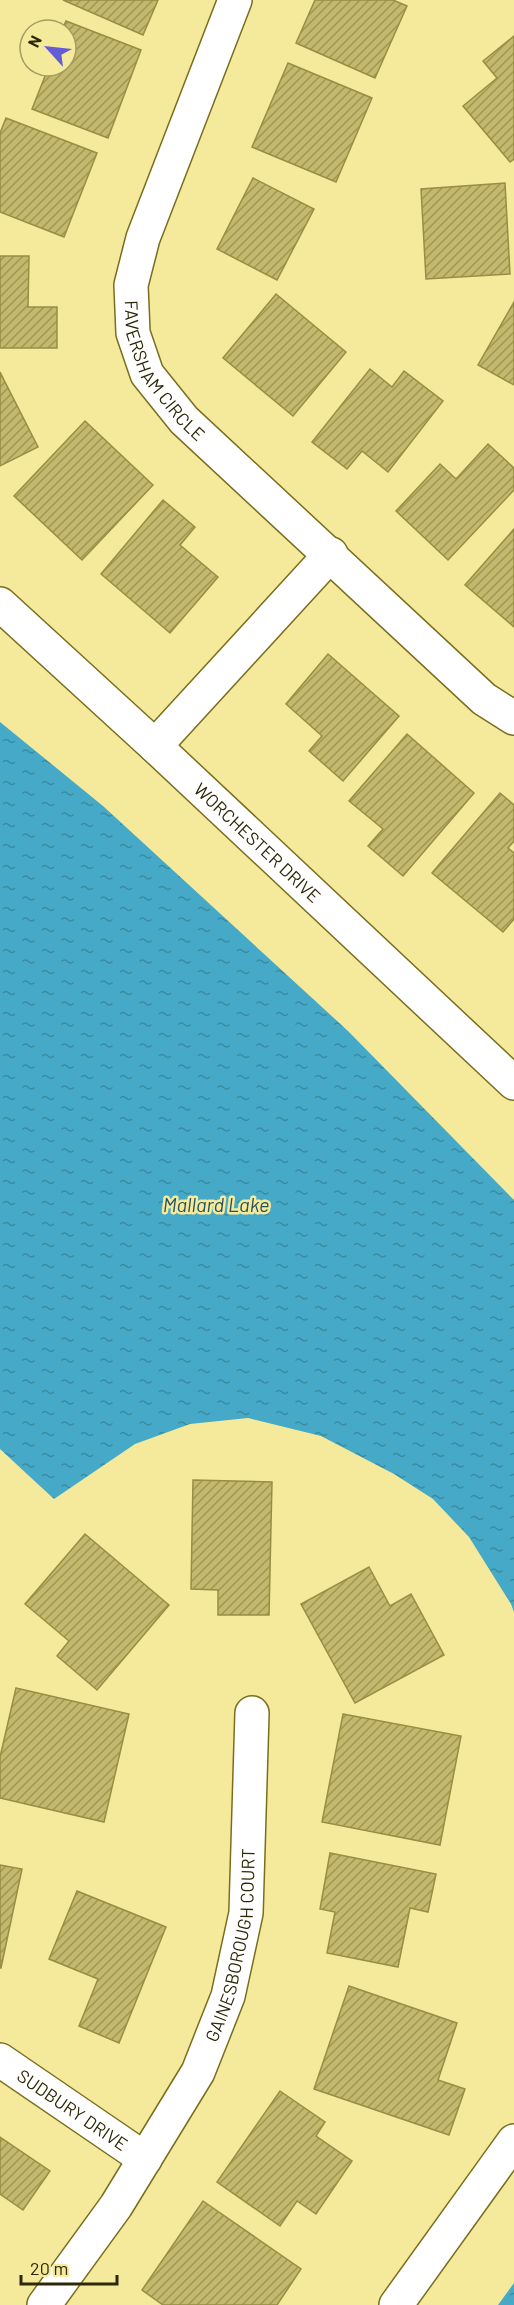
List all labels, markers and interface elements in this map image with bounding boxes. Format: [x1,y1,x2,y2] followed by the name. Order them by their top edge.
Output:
[18,18,78,78] north arrow
[23,32,45,50] text: N
[121,300,210,445] street label: FAVERSHAM CIRCLE
[190,778,325,907] street label: WORCHESTER DRIVE
[163,1192,269,1216] water label: Mallard Lake
[200,1848,259,2045] street label: GAINESBOROUGH COURT
[13,2064,132,2155] street label: SUDBURY DRIVE
[21,2248,117,2286] scale bar
[30,2257,68,2279] text: 20 m

